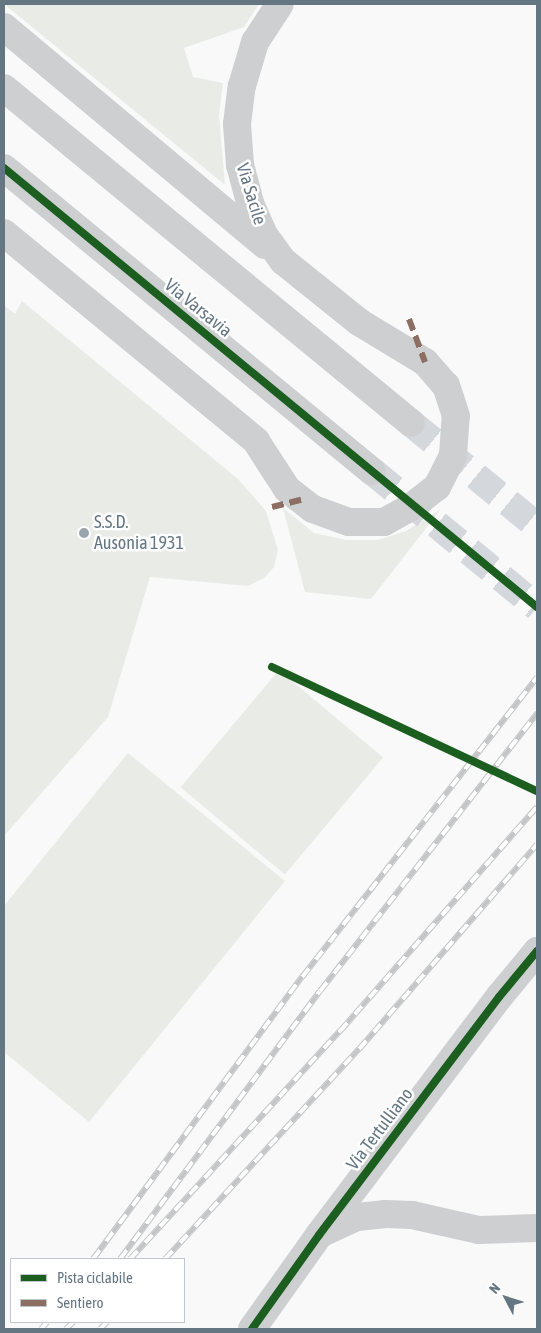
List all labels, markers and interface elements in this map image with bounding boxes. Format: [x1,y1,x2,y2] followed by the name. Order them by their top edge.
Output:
[231,161,271,227] street label: Via Sacile
[160,274,236,342] street label: Via Varsavia
[94,512,184,554] place label: S.S.D. Ausonia 1931
[78,527,90,539] marker: S.S.D. Ausonia 1931
[342,1084,418,1174] street label: Via Tertulliano
[10,1258,185,1323] legend
[57,1269,133,1286] text: Pista ciclabile
[481,1273,531,1323] north arrow
[486,1280,503,1297] text: N
[57,1294,103,1311] text: Sentiero

